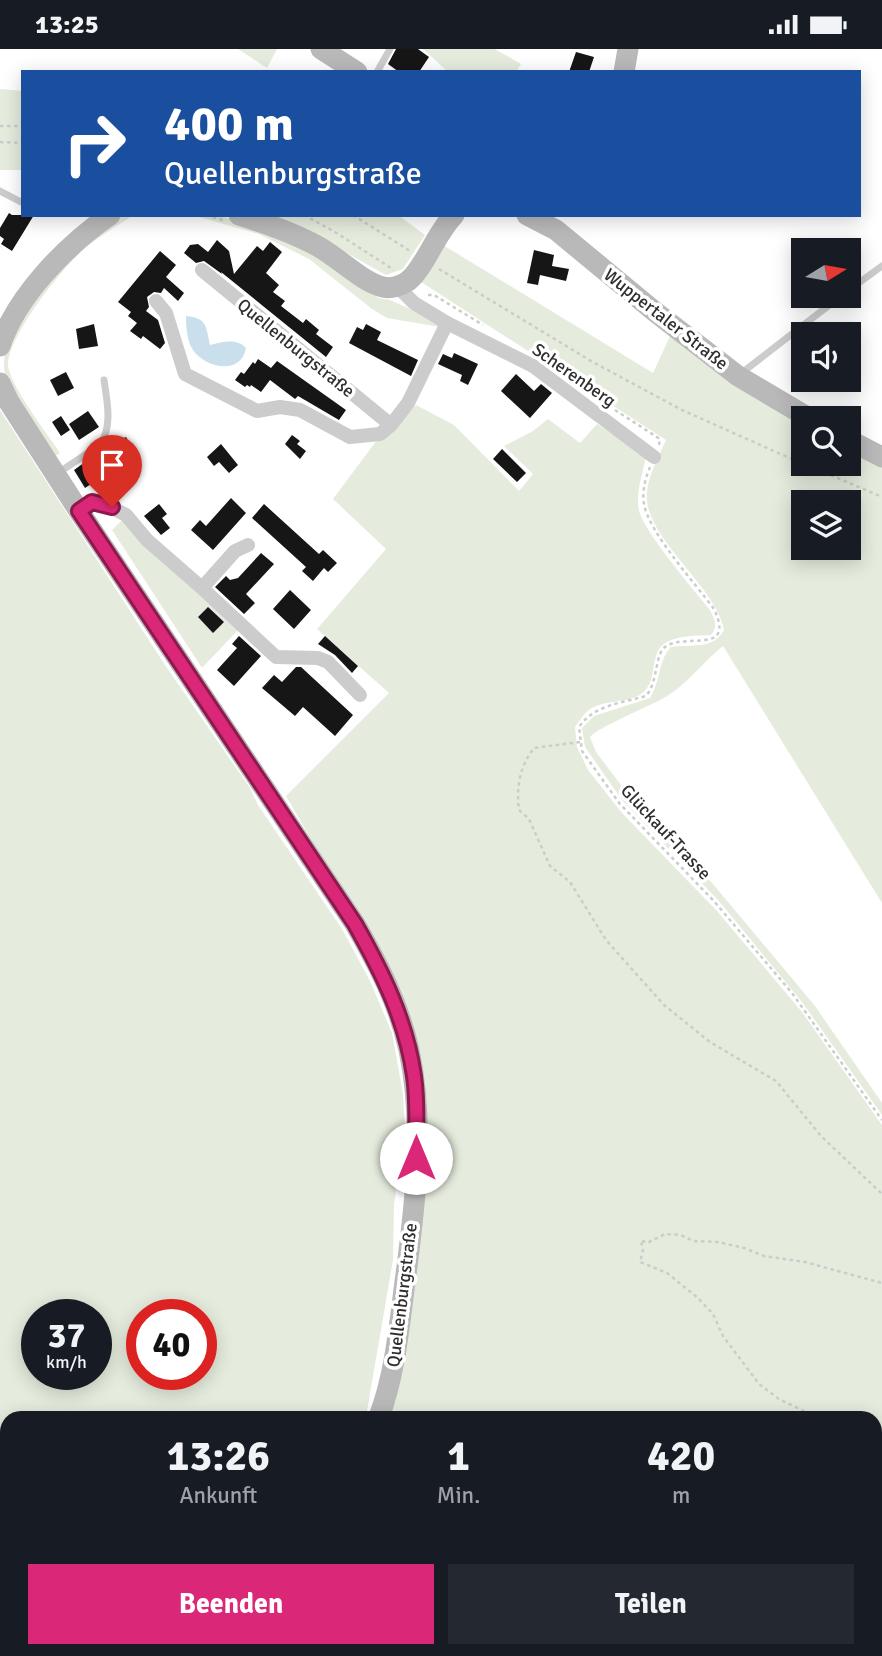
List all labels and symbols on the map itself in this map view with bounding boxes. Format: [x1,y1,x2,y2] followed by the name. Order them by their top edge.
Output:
[791,238,861,308] north arrow
[599,264,733,374] street label: Wuppertaler Straße
[233,294,359,402] street label: Quellenburgstraße
[528,338,620,412] street label: Scherenberg
[82,435,142,507] pin
[616,780,716,884] street label: Glückauf-Trasse
[379,1121,453,1195] position arrow
[382,1222,422,1368] street label: Quellenburgstraße
[126,1299,217,1390] speed limit sign: 40

